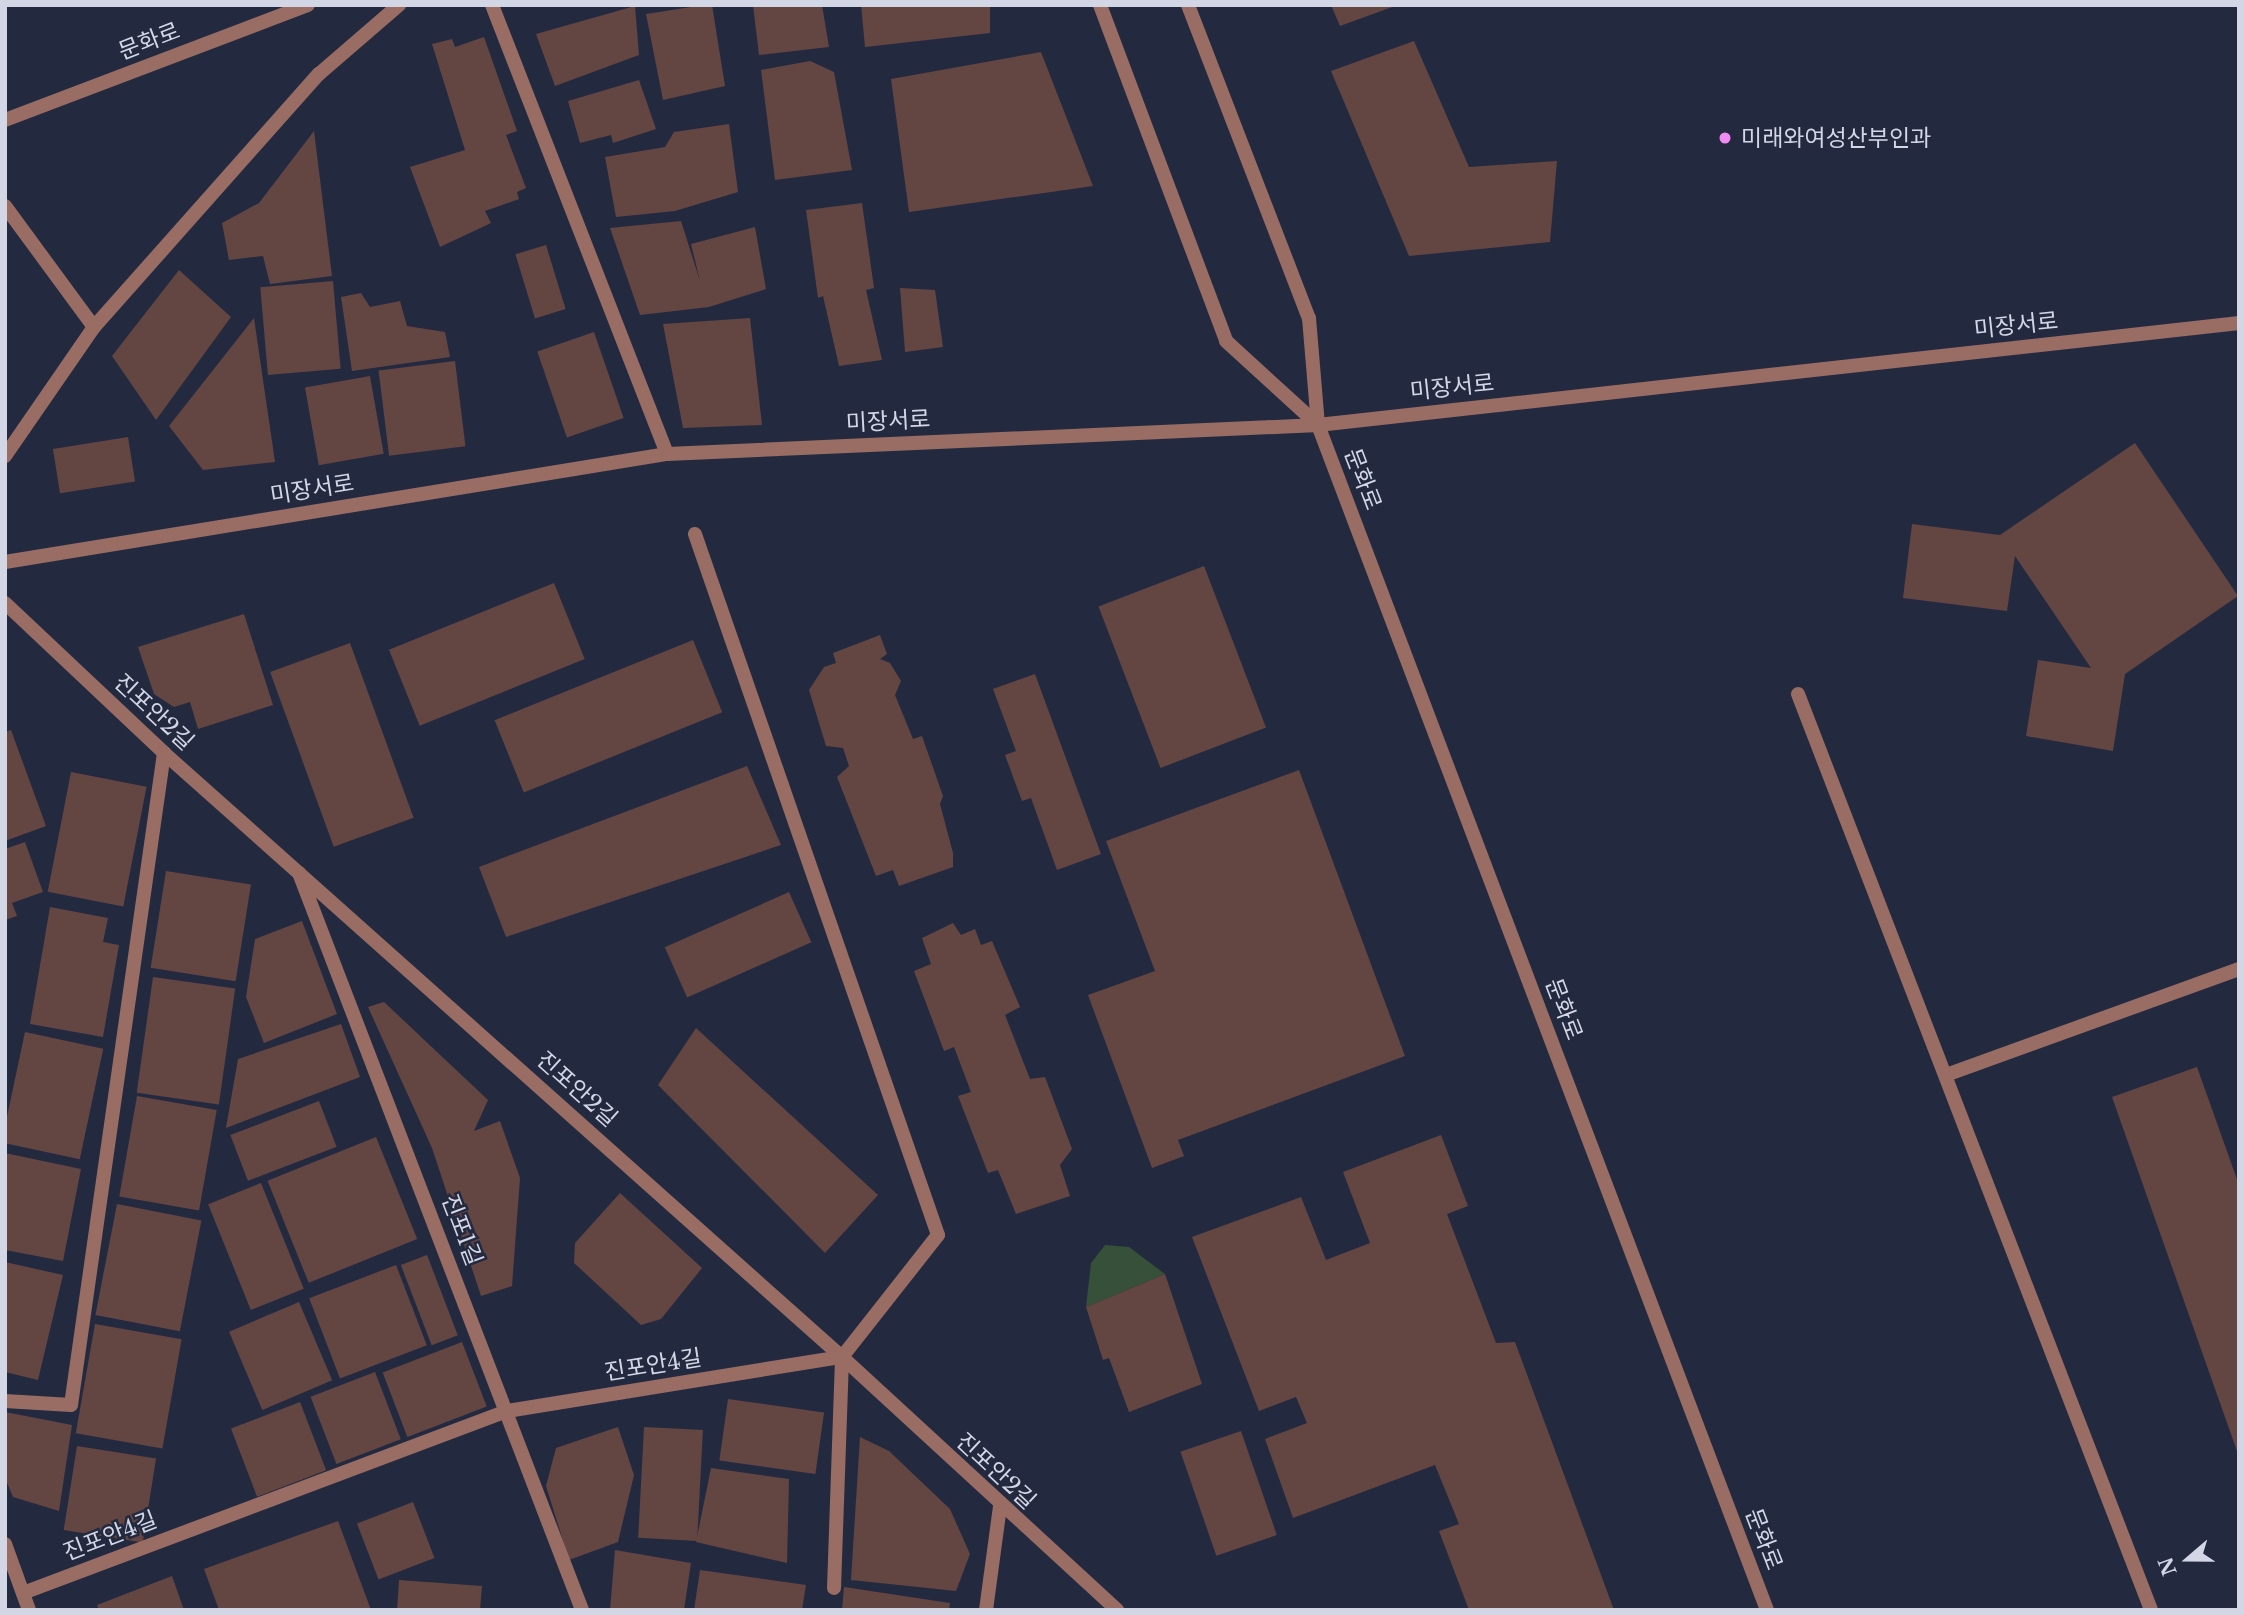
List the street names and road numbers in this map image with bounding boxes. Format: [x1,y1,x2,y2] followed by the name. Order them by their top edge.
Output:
[114,17,184,65] street label: 문화로
[1972,307,2060,343] street label: 미장서로
[1408,369,1496,405] street label: 미장서로
[845,405,931,437] street label: 미장서로
[1339,444,1387,514] street label: 문화로
[268,469,356,509] street label: 미장서로
[108,668,200,756] street label: 진포안2길
[1540,974,1588,1044] street label: 문화로
[531,1046,623,1132] street label: 진포안2길
[436,1191,488,1269] street label: 진포1길
[602,1344,704,1386] street label: 진포안4길
[950,1427,1042,1515] street label: 진포안2길
[1740,1504,1788,1574] street label: 문화로
[59,1506,161,1566] street label: 진포안4길

